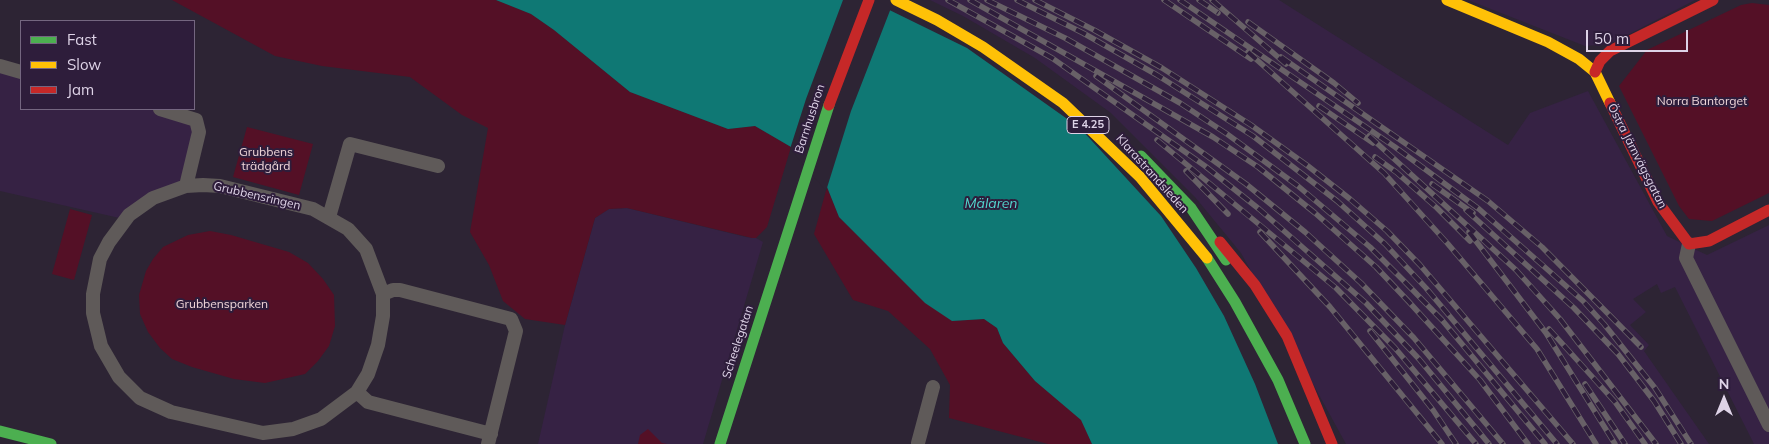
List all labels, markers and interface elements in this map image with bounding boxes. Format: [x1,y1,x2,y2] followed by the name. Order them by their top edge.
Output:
[20,20,195,110] legend
[1589,20,1692,52] scale bar
[1594,29,1629,48] text: 50 m
[67,30,97,49] text: Fast
[67,55,101,74] text: Slow
[67,80,94,99] text: Jam
[792,83,828,155] street label: Barnhusbron
[1657,94,1747,108] park label: Norra Bantorget
[1604,101,1670,211] street label: Östra Järnvägsgatan
[1067,116,1109,134] road number: E 4.25
[1113,132,1191,216] street label: Klarastrandsleden
[239,145,293,173] park label: Grubbens trädgård
[212,179,302,213] street label: Grubbensringen
[965,196,1017,212] water label: Mälaren
[176,297,268,311] park label: Grubbensparken
[719,304,757,380] street label: Scheelegatan
[1699,374,1749,424] north arrow
[1719,375,1729,393] text: N

